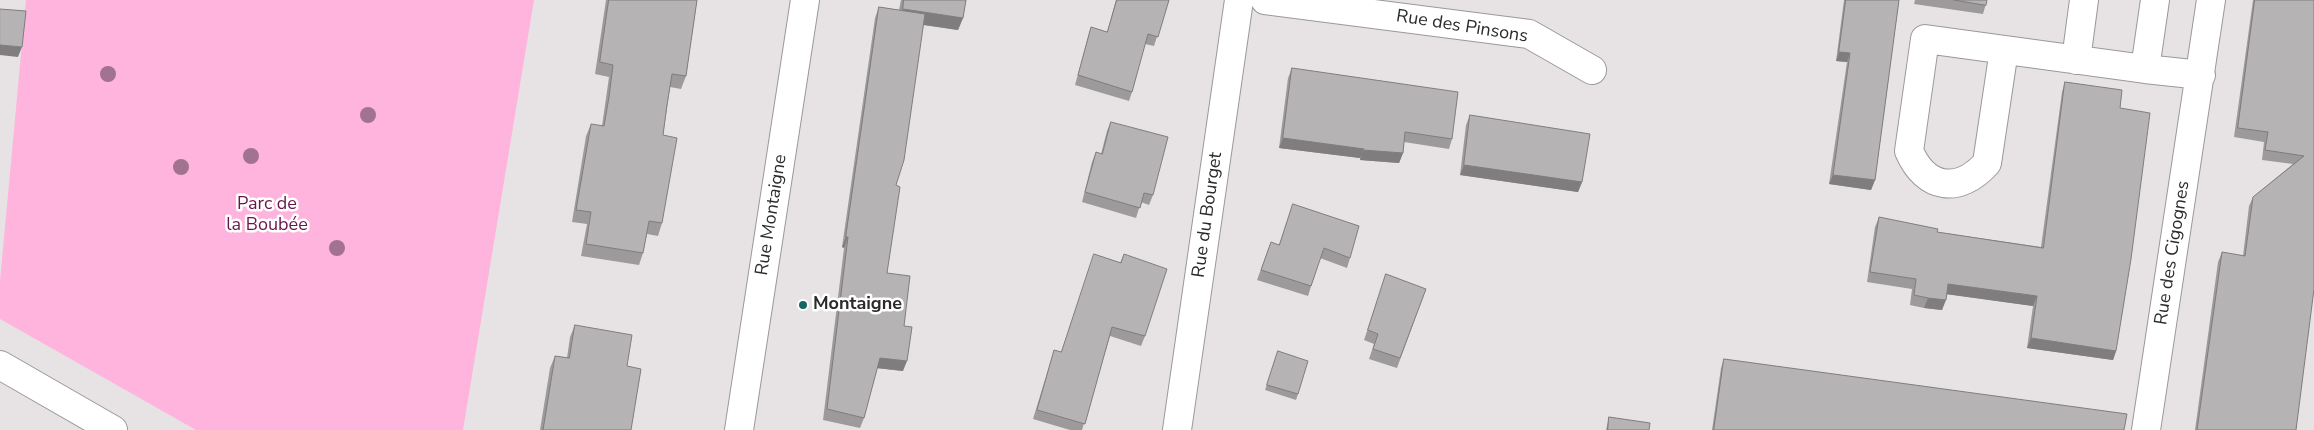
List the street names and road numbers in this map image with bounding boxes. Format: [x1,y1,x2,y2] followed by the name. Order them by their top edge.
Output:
[1395,6,1529,48] street label: Rue des Pinsons
[1188,151,1228,279] street label: Rue du Bourget
[752,153,792,277] street label: Rue Montaigne
[2151,179,2195,327] street label: Rue des Cigognes

